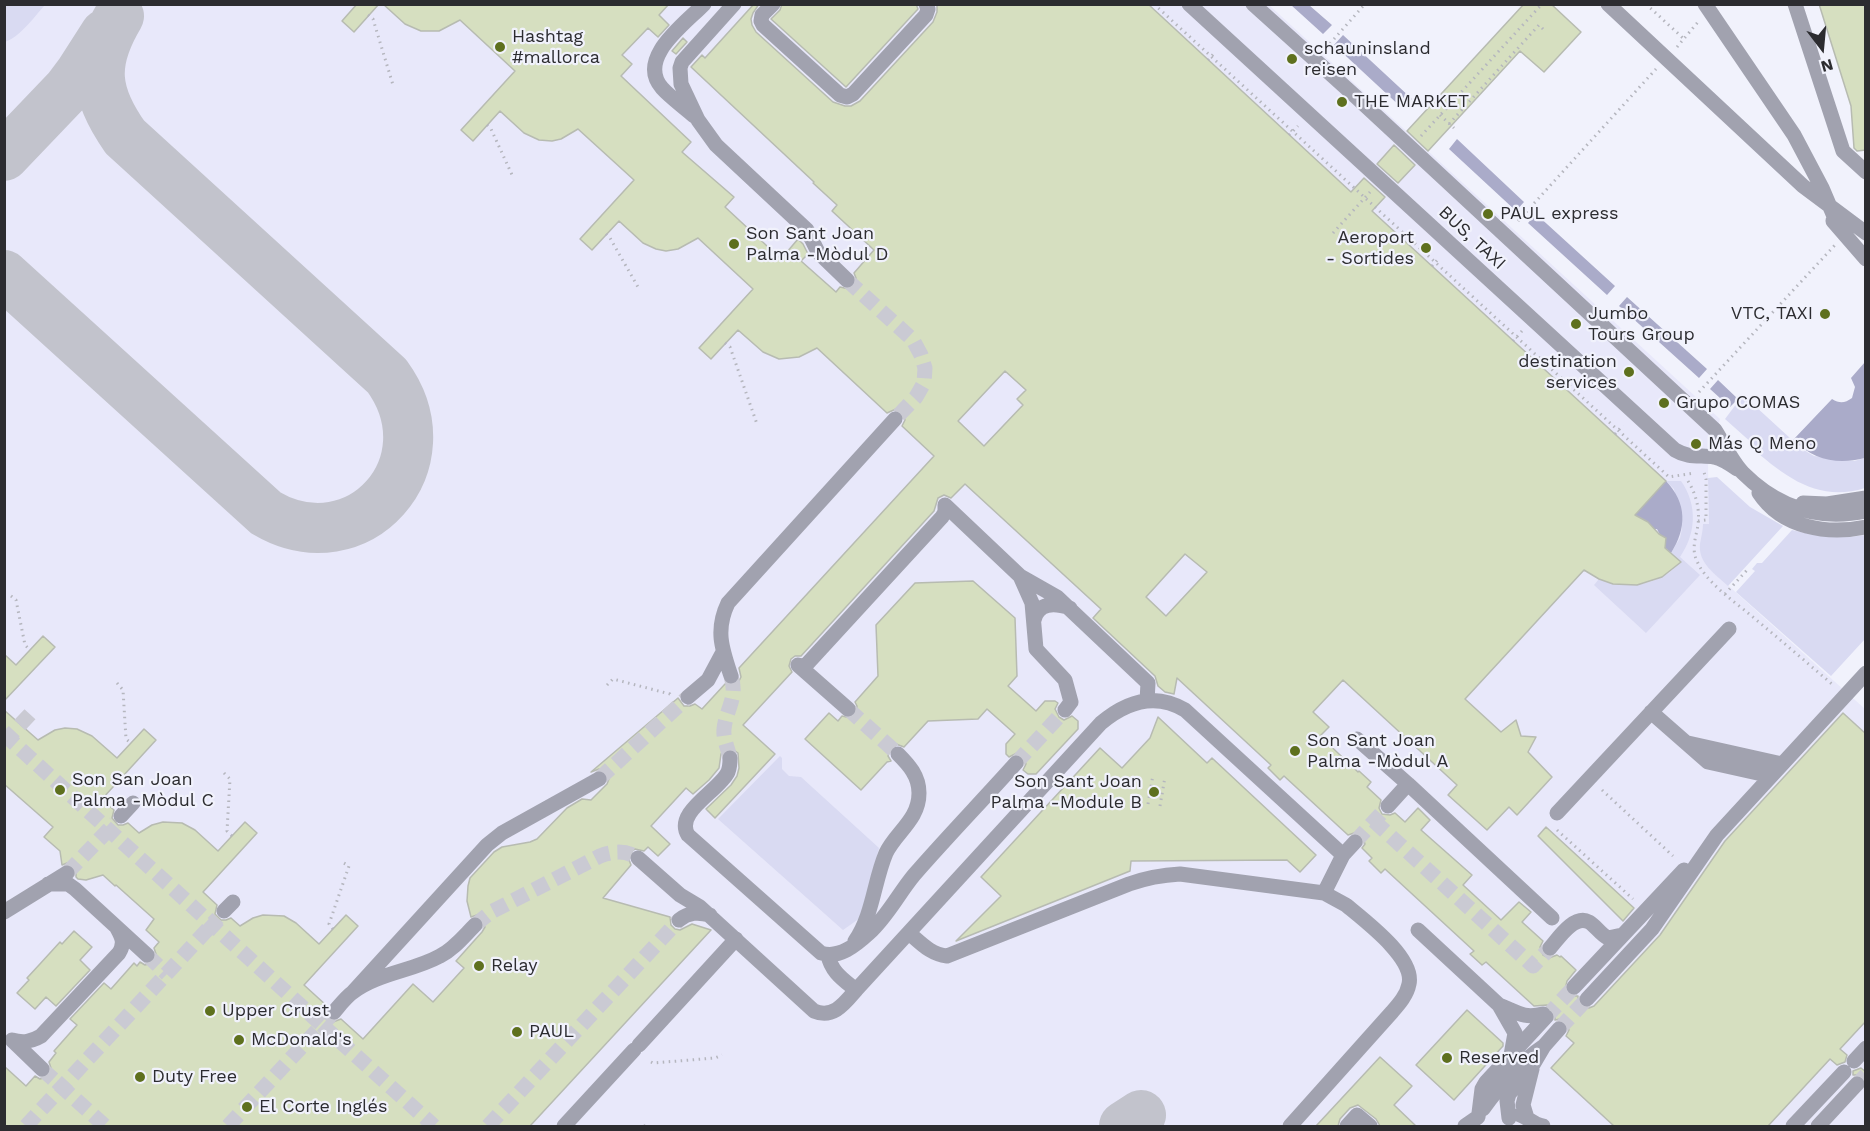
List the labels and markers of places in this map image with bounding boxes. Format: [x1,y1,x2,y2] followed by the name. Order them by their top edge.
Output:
[512,26,600,68] place label: Hashtag #mallorca
[1304,38,1431,80] place label: schauninsland reisen
[493,40,507,54] marker: Hashtag #mallorca
[1285,52,1299,66] marker: schauninsland reisen
[1354,91,1469,113] place label: THE MARKET
[1335,95,1349,109] marker: THE MARKET
[1500,203,1619,225] place label: PAUL express
[1481,207,1495,221] marker: PAUL express
[746,223,888,266] place label: Son Sant Joan Palma -Mòdul D
[1326,227,1414,270] place label: Aeroport - Sortides
[727,237,741,251] marker: Son Sant Joan Palma -Mòdul D
[1419,241,1433,255] marker: Aeroport - Sortides
[1588,303,1695,346] place label: Jumbo Tours Group
[1731,303,1813,325] place label: VTC, TAXI
[1818,307,1832,321] marker: VTC, TAXI
[1569,317,1583,331] marker: Jumbo Tours Group
[1518,351,1617,394] place label: destination services
[1622,365,1636,379] marker: destination services
[1676,392,1800,414] place label: Grupo COMAS
[1657,396,1671,410] marker: Grupo COMAS
[1708,433,1816,455] place label: Más Q Meno
[1689,437,1703,451] marker: Más Q Meno
[1307,730,1448,772] place label: Son Sant Joan Palma -Mòdul A
[1288,744,1302,758] marker: Son Sant Joan Palma -Mòdul A
[72,769,214,812] place label: Son San Joan Palma -Mòdul C
[990,771,1142,814] place label: Son Sant Joan Palma -Module B
[53,783,67,797] marker: Son San Joan Palma -Mòdul C
[1147,785,1161,799] marker: Son Sant Joan Palma -Module B
[491,955,538,977] place label: Relay
[472,959,486,973] marker: Relay
[222,1000,329,1022] place label: Upper Crust
[203,1004,217,1018] marker: Upper Crust
[529,1021,574,1043] place label: PAUL
[510,1025,524,1039] marker: PAUL
[251,1029,352,1051] place label: McDonald's
[232,1033,246,1047] marker: McDonald's
[1459,1047,1539,1069] place label: Reserved
[1440,1051,1454,1065] marker: Reserved
[152,1066,237,1088] place label: Duty Free
[133,1070,147,1084] marker: Duty Free
[259,1096,387,1118] place label: El Corte Inglés
[240,1100,254,1114] marker: El Corte Inglés

